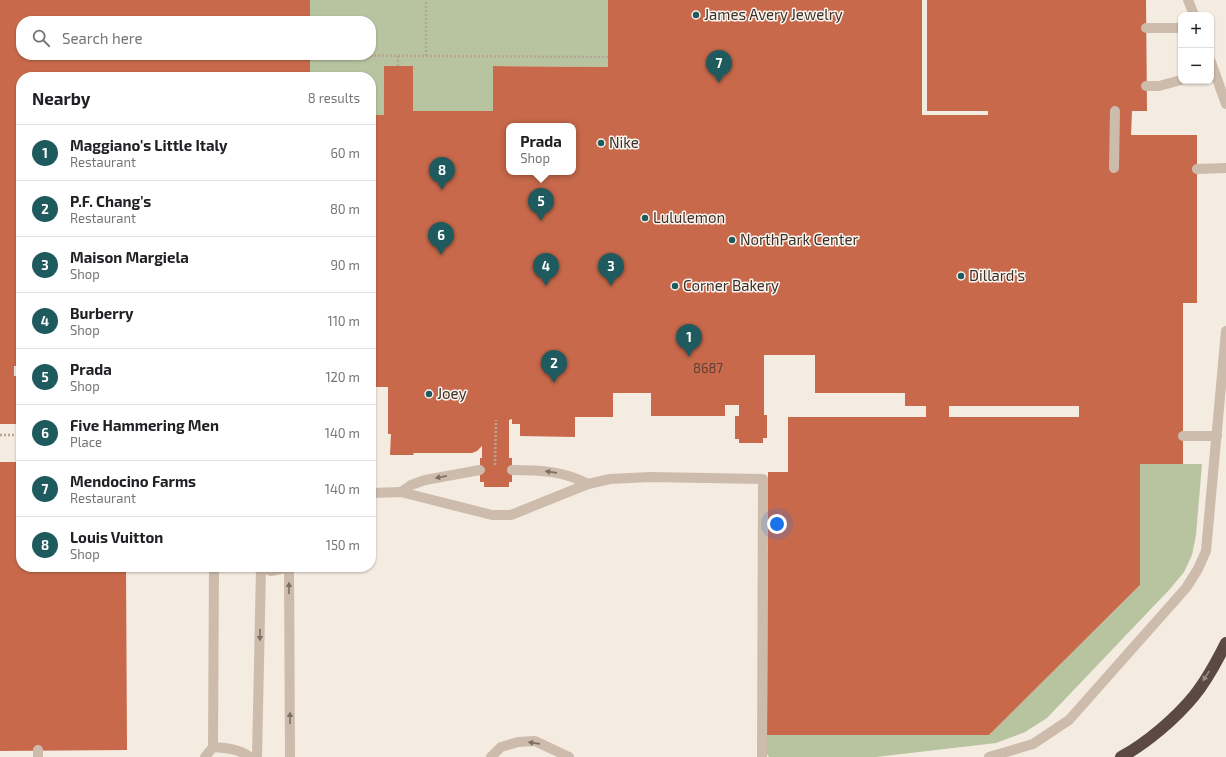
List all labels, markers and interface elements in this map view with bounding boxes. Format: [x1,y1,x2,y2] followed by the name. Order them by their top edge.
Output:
[704,5,843,23] place label: James Avery Jewelry
[691,10,701,20] marker: James Avery Jewelry
[1178,12,1214,84] map controls
[1178,12,1214,48] button: +
[16,16,376,60] search box
[30,27,52,49] icon: search
[62,29,143,47] text: Search here
[1178,48,1214,84] button: −
[706,50,732,83] pin: 7
[32,88,90,108] text: Nearby
[308,90,360,106] text: 8 results
[506,123,576,175] popup
[520,132,562,150] text: Prada
[609,133,639,151] place label: Nike
[70,136,228,154] text: Maggiano's Little Italy
[596,138,606,148] marker: Nike
[42,145,48,161] text: 1
[330,145,360,161] text: 60 m
[520,150,550,166] text: Shop
[70,154,136,170] text: Restaurant
[429,157,455,190] pin: 8
[528,188,554,221] pin: 5
[70,192,151,210] text: P.F. Chang's
[41,201,49,217] text: 2
[330,201,360,217] text: 80 m
[653,208,725,226] place label: Lululemon
[70,210,136,226] text: Restaurant
[640,213,650,223] marker: Lululemon
[428,222,454,255] pin: 6
[740,230,859,248] place label: NorthPark Center
[727,235,737,245] marker: NorthPark Center
[70,248,189,266] text: Maison Margiela
[533,253,559,286] pin: 4
[598,253,624,286] pin: 3
[41,257,49,273] text: 3
[330,257,360,273] text: 90 m
[70,266,100,282] text: Shop
[969,266,1025,284] place label: Dillard's
[956,271,966,281] marker: Dillard's
[683,276,779,294] place label: Corner Bakery
[670,281,680,291] marker: Corner Bakery
[70,304,134,322] text: Burberry
[41,313,49,329] text: 4
[328,313,360,329] text: 110 m
[70,322,100,338] text: Shop
[676,324,702,357] pin: 1
[541,350,567,383] pin: 2
[70,360,112,378] text: Prada
[693,360,723,376] house number: 8687
[41,369,49,385] text: 5
[325,369,360,385] text: 120 m
[70,378,100,394] text: Shop
[437,384,467,402] place label: Joey
[424,389,434,399] marker: Joey
[70,416,219,434] text: Five Hammering Men
[41,425,49,441] text: 6
[325,425,360,441] text: 140 m
[70,434,102,450] text: Place
[545,469,557,475] one-way arrow
[70,472,196,490] text: Mendocino Farms
[435,474,447,480] one-way arrow
[42,481,48,497] text: 7
[325,481,360,497] text: 140 m
[70,490,136,506] text: Restaurant
[767,514,787,534] your location
[70,528,163,546] text: Louis Vuitton
[41,537,49,553] text: 8
[326,537,360,553] text: 150 m
[70,546,100,562] text: Shop
[286,581,292,594] one-way arrow
[257,629,263,642] one-way arrow
[1203,670,1210,682] one-way arrow
[287,711,293,724] one-way arrow
[527,740,540,746] one-way arrow

